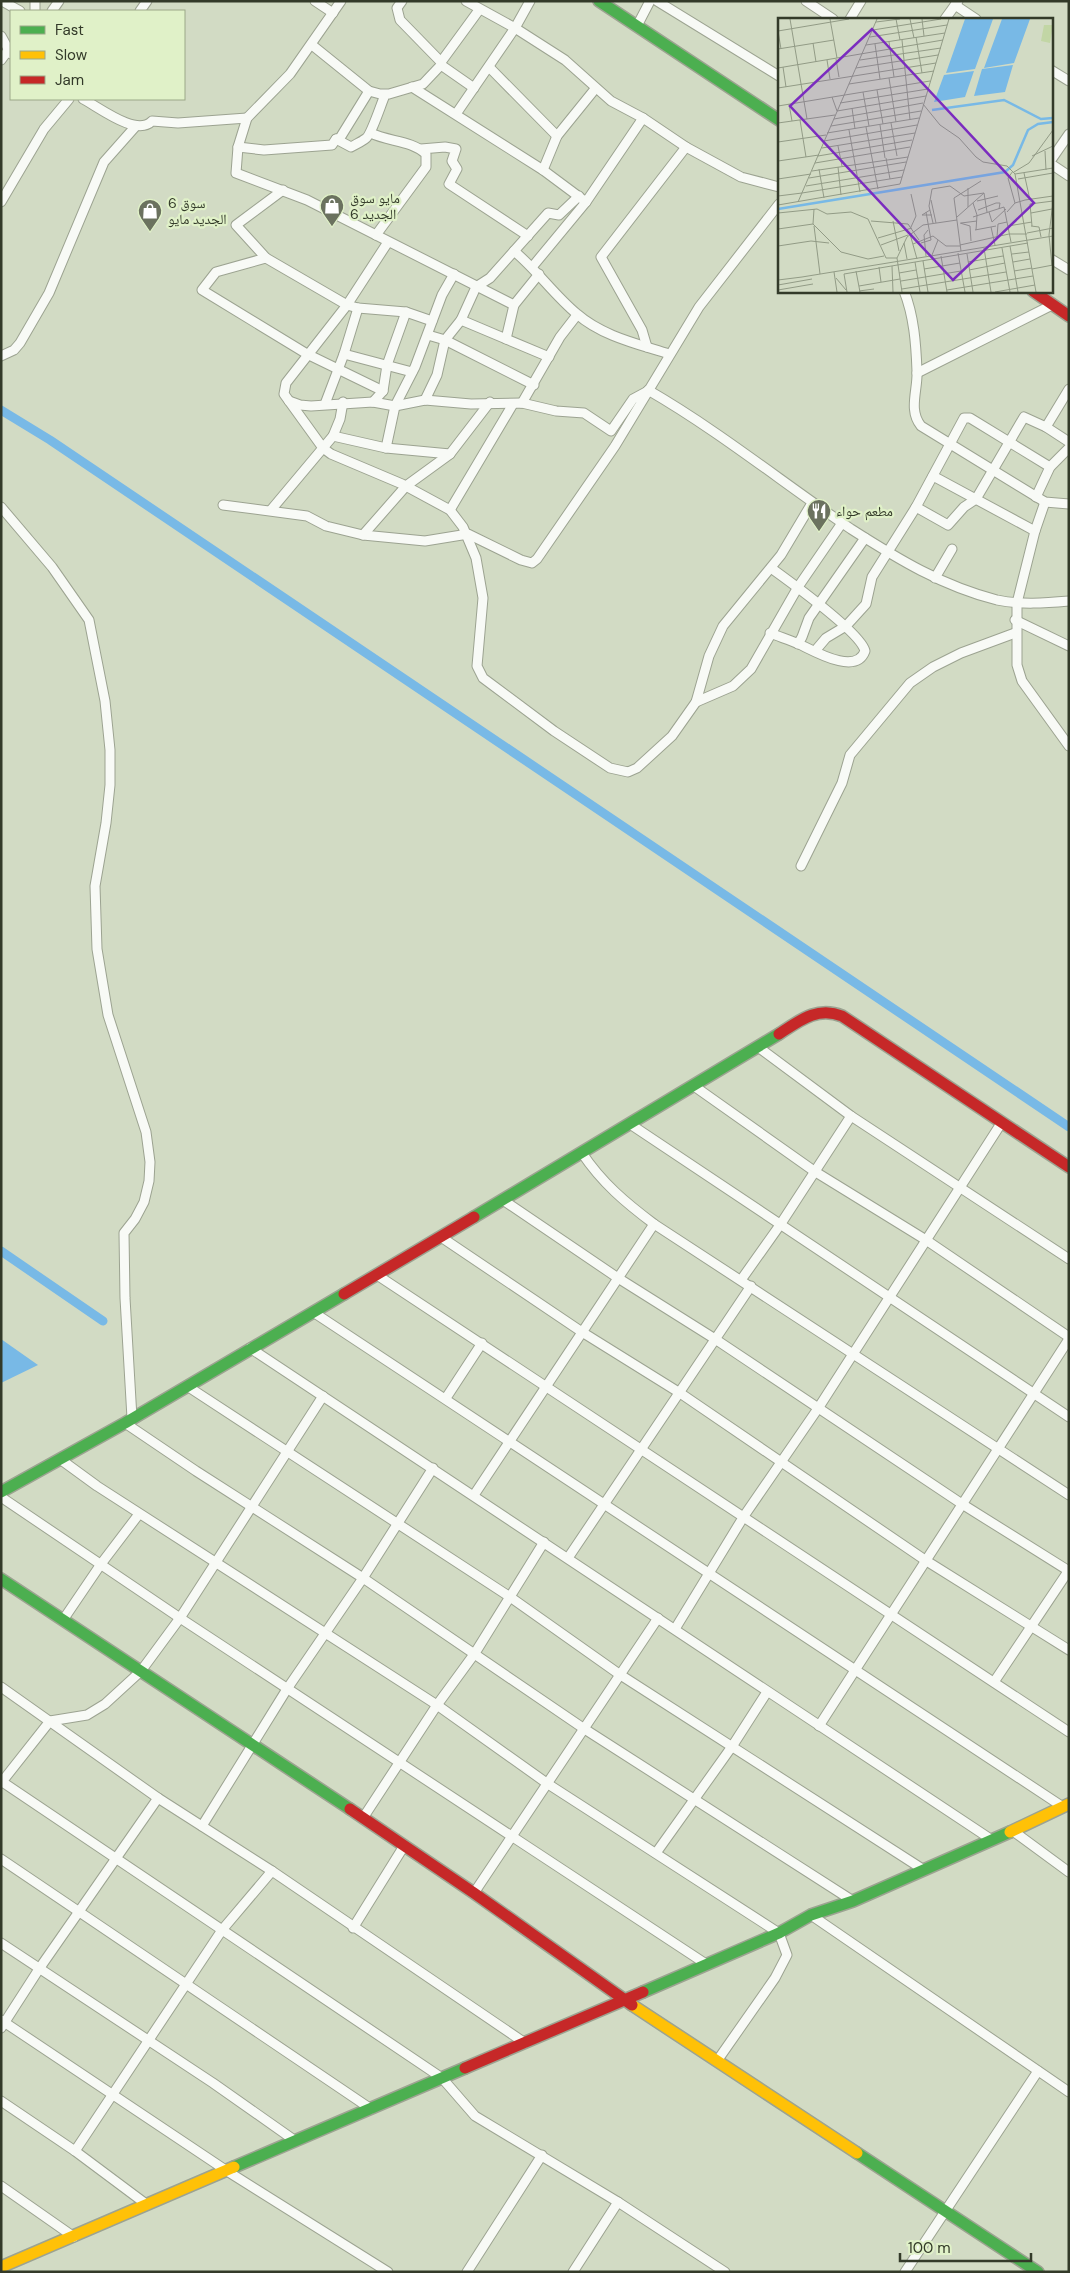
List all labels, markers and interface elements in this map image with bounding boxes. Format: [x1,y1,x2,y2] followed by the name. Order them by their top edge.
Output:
[10,10,185,100] legend
[778,18,1052,292] inset map
[55,20,84,40] text: Fast
[55,45,88,65] text: Slow
[55,70,84,90] text: Jam
[350,189,400,223] place label: مايو سوق 6 الجديد
[319,193,345,227] shop icon: مايو سوق 6 الجديد
[168,194,227,228] place label: سوق 6 الجديد مايو
[137,198,163,232] shop icon: سوق 6 الجديد مايو
[806,498,832,532] restaurant icon: مطعم حواء
[836,502,893,521] place label: مطعم حواء
[900,2230,1031,2262] scale bar
[908,2238,951,2258] text: 100 m

